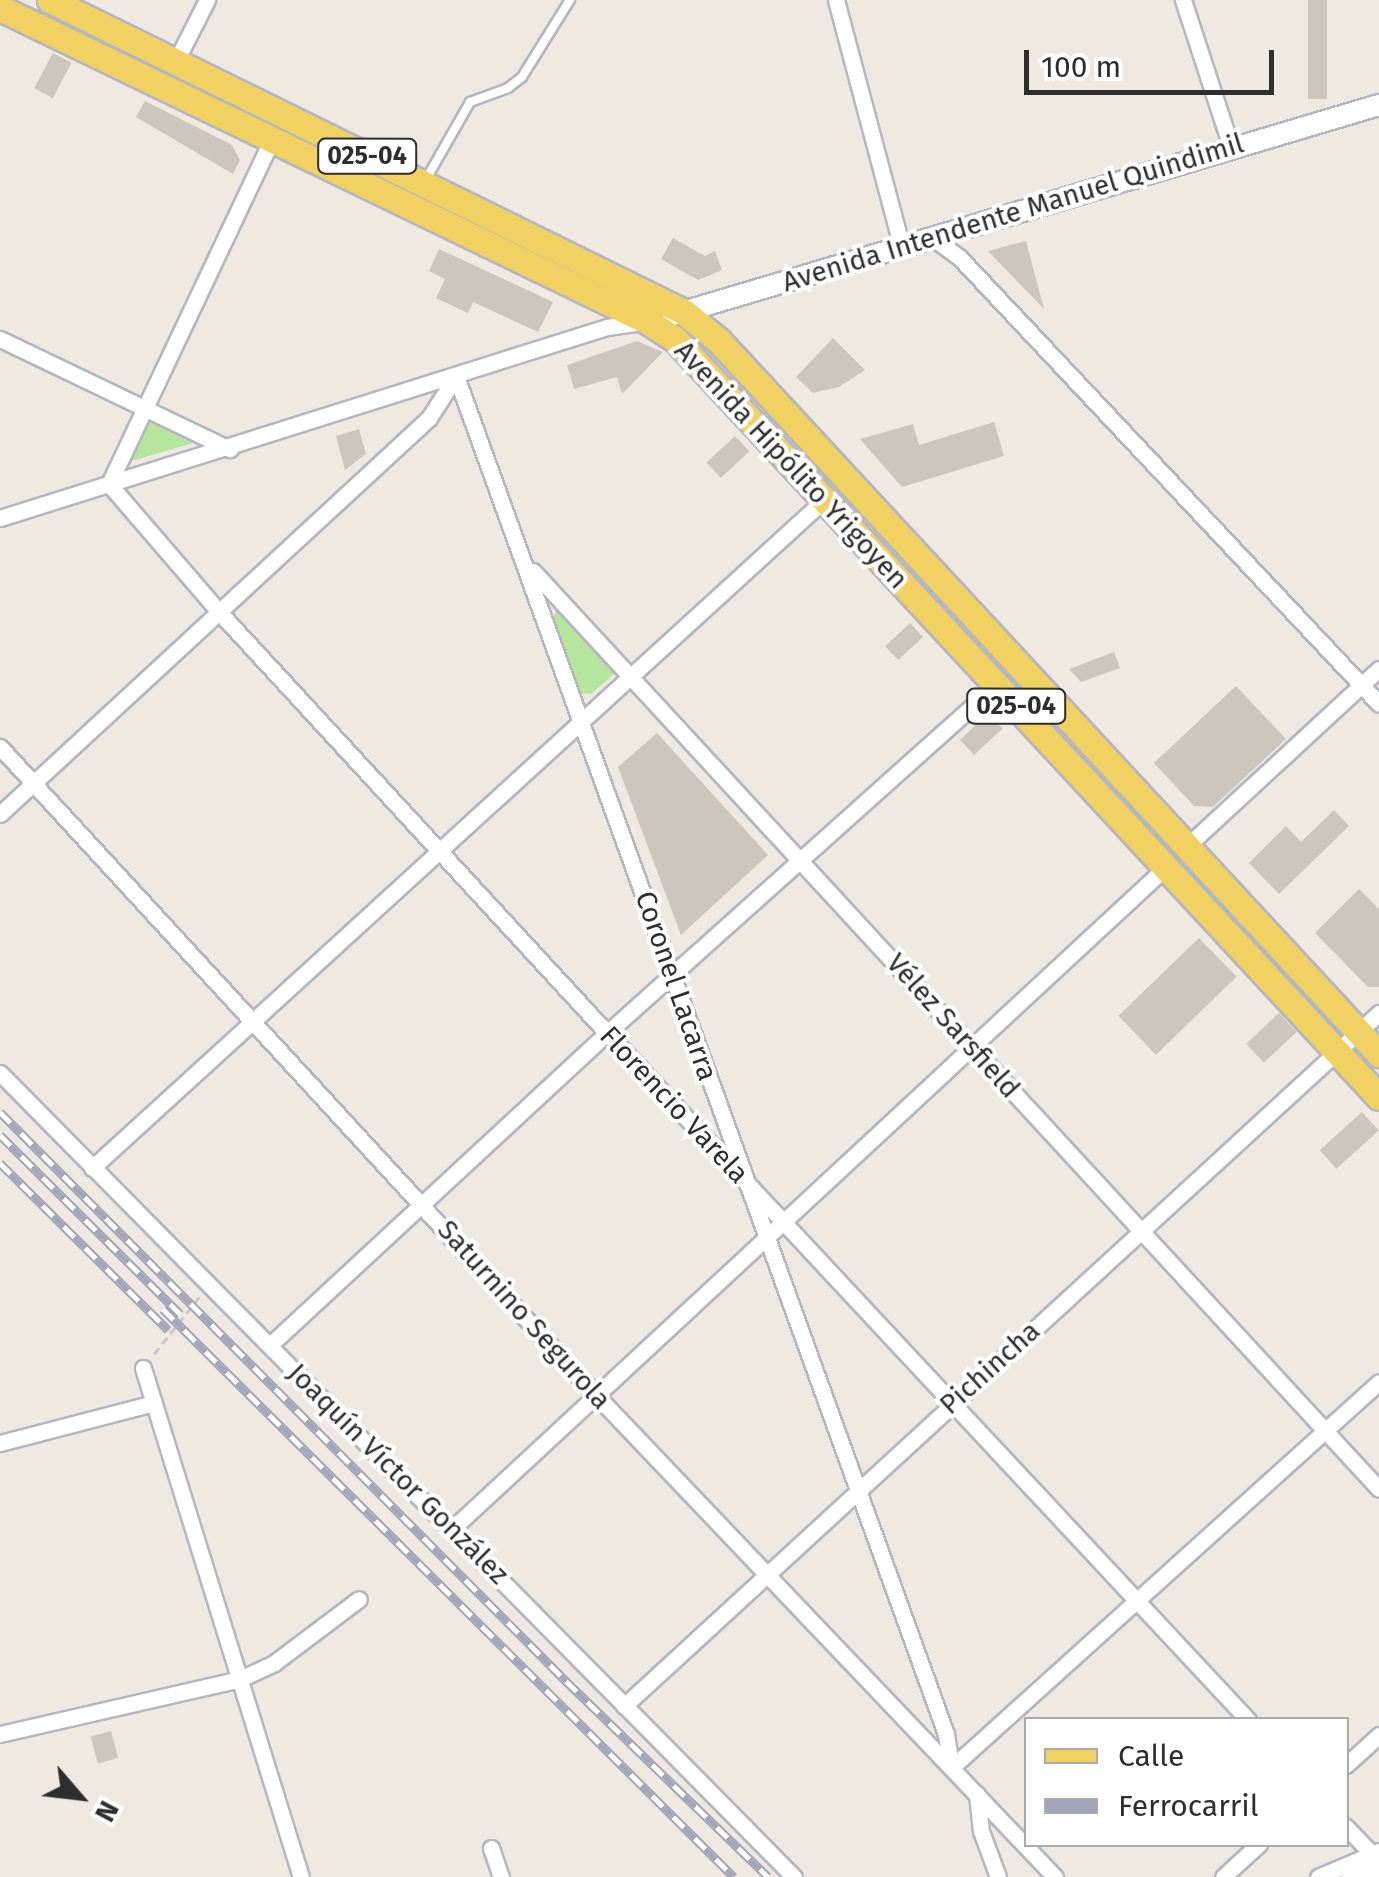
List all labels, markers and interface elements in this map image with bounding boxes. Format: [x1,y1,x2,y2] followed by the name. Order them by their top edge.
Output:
[1029,30,1279,92] scale bar
[1041,49,1121,85] text: 100 m
[778,127,1248,299] street label: Avenida Intendente Manuel Quindimil
[317,136,417,176] road number: 025-04
[667,334,915,596] street label: Avenida Hipólito Yrigoyen
[966,686,1066,726] road number: 025-04
[628,887,724,1085] street label: Coronel Lacarra
[879,947,1027,1105] street label: Vélez Sarsfield
[593,1019,755,1191] street label: Florencio Varela
[430,1214,618,1416] street label: Saturnino Segurola
[933,1314,1047,1422] street label: Pichincha
[281,1357,515,1591] street label: Joaquín Víctor González
[1024,1717,1349,1847] legend
[1118,1738,1184,1774] text: Calle
[30,1747,130,1847] north arrow
[1118,1788,1259,1824] text: Ferrocarril
[88,1795,126,1827] text: N

